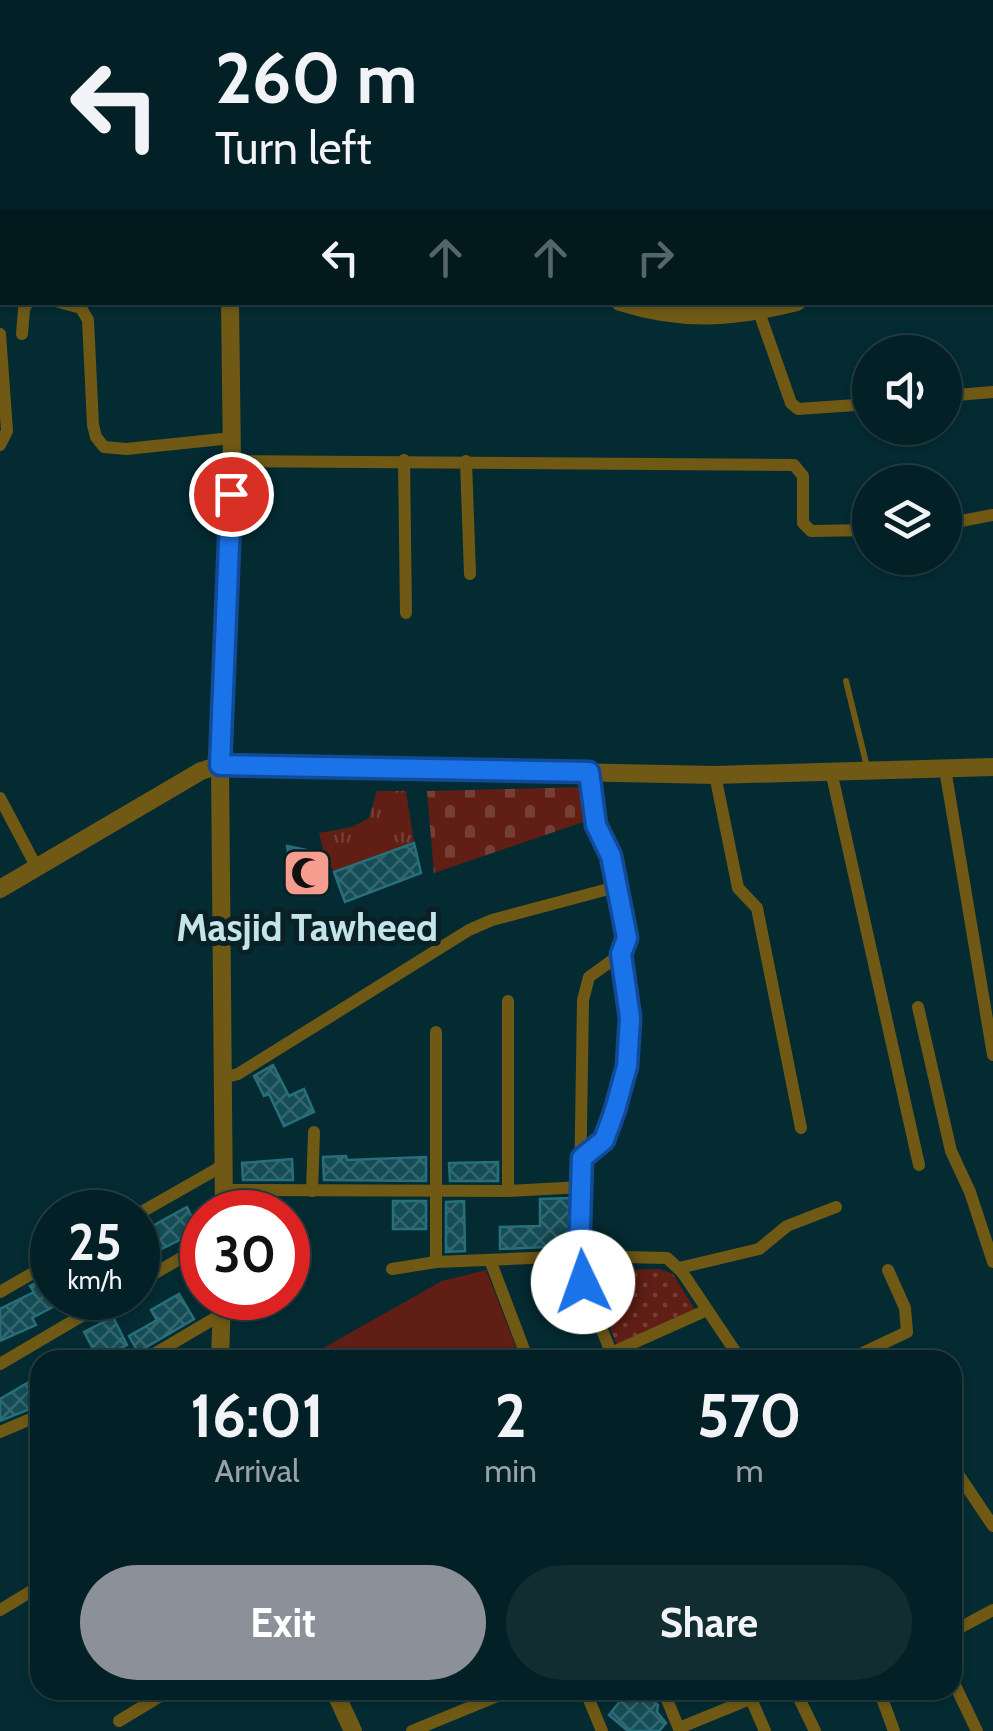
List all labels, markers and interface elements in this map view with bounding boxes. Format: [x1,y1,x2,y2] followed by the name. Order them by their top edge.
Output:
[215,35,417,121] text: 260 m
[50,40,180,170] icon: left
[215,121,372,175] text: Turn left
[313,230,368,285] icon: left
[418,230,473,285] icon: ahead
[523,230,578,285] icon: ahead
[628,230,683,285] icon: right
[852,335,962,575] map controls
[852,335,962,445] button: sound
[189,452,274,537] pin
[852,465,962,575] button: layers
[204,467,259,522] icon: arrive
[281,847,333,899] mosque icon: Masjid Tawheed
[176,904,438,951] place label: Masjid Tawheed
[180,1190,310,1320] speed limit sign: 30
[68,1212,122,1273] text: 25
[531,1230,635,1334] position arrow
[68,1265,122,1295] text: km/h
[190,1379,324,1452] text: 16:01
[495,1379,526,1452] text: 2
[697,1379,802,1452] text: 570
[214,1451,300,1490] text: Arrival
[484,1451,537,1490] text: min
[735,1451,763,1490] text: m
[80,1565,486,1680] button: Exit
[506,1565,912,1680] button: Share

